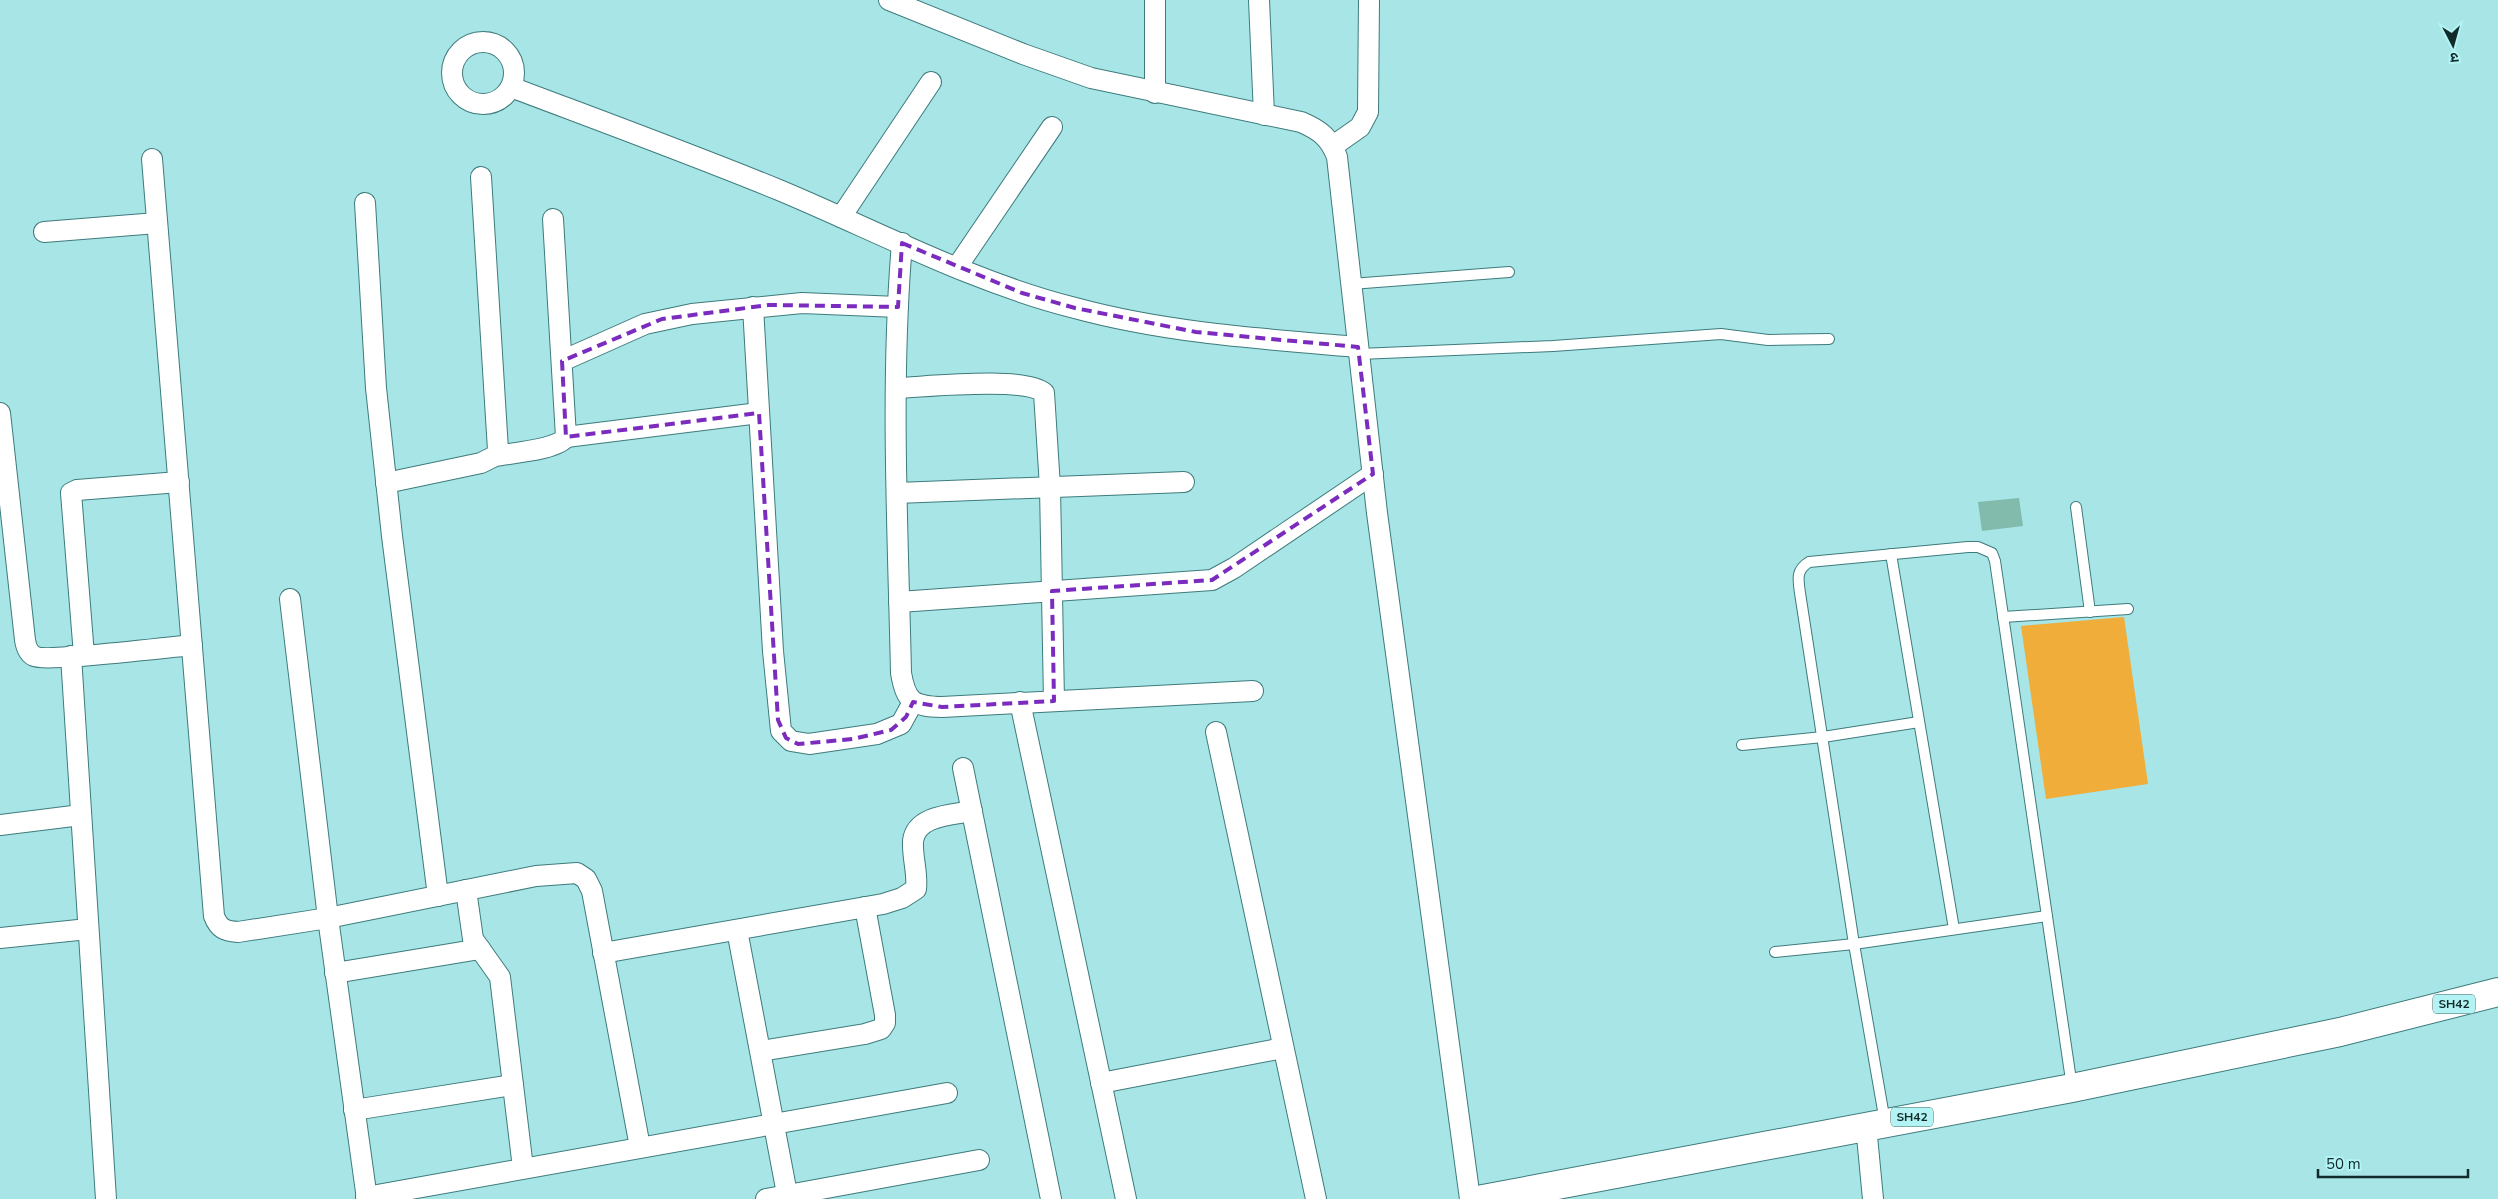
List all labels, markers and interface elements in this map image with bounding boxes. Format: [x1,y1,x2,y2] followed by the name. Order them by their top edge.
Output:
[2428,20,2478,70] north arrow
[2448,48,2459,67] text: उ
[2433,994,2475,1014] road number: SH42
[1891,1108,1933,1126] road number: SH42
[2318,1146,2468,1178] scale bar
[2326,1154,2361,1174] text: 50 m

